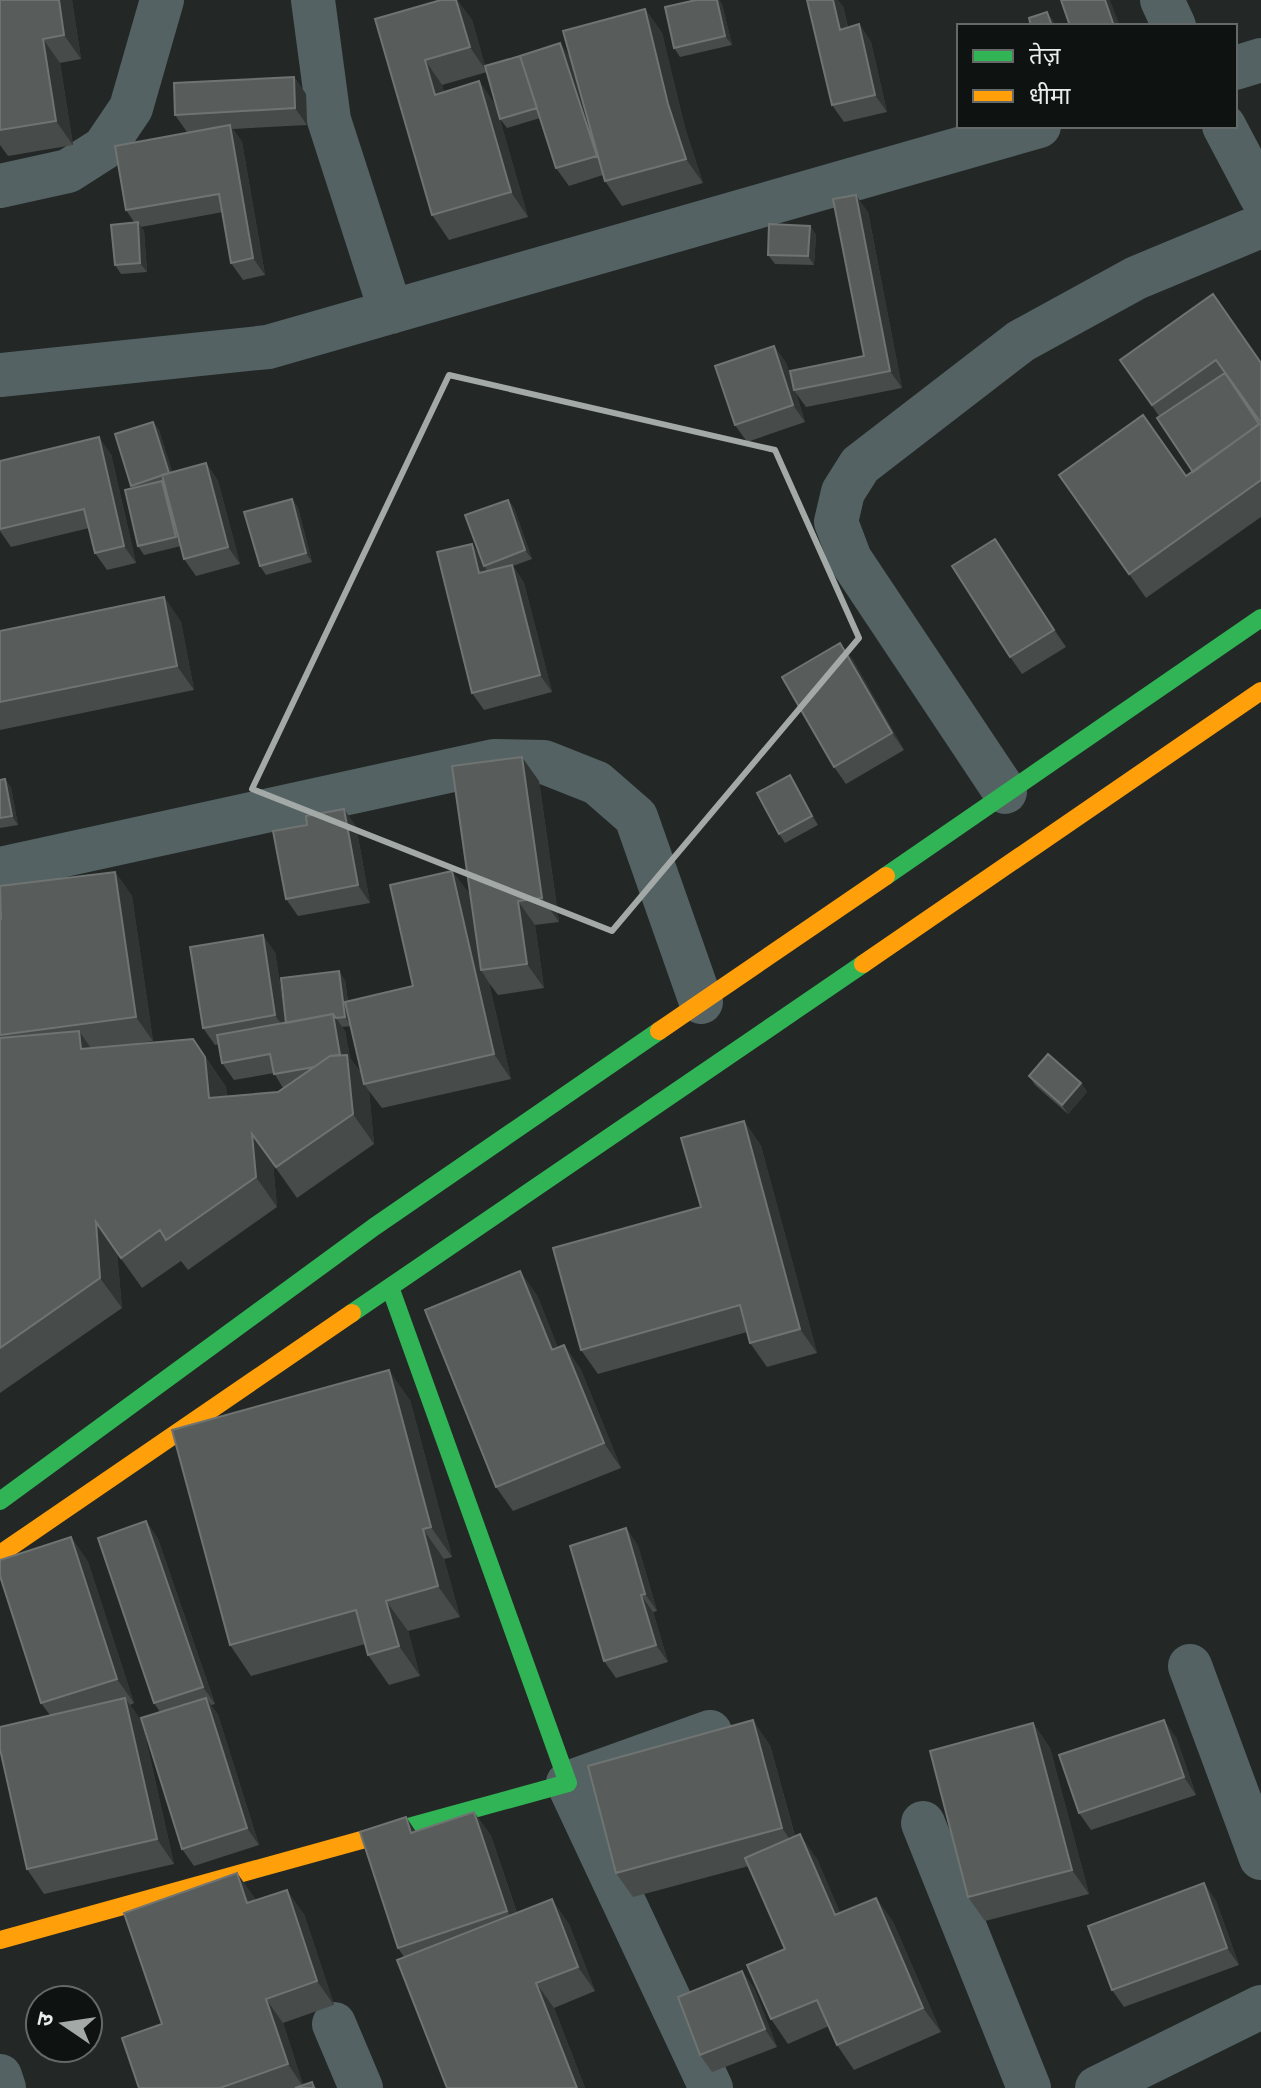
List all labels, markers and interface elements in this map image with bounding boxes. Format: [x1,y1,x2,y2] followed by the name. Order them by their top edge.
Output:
[957,24,1237,128] legend
[1029,42,1062,69] text: तेज़
[1029,82,1071,109] text: धीमा
[24,1984,104,2064] north arrow
[31,2009,59,2029] text: उ

